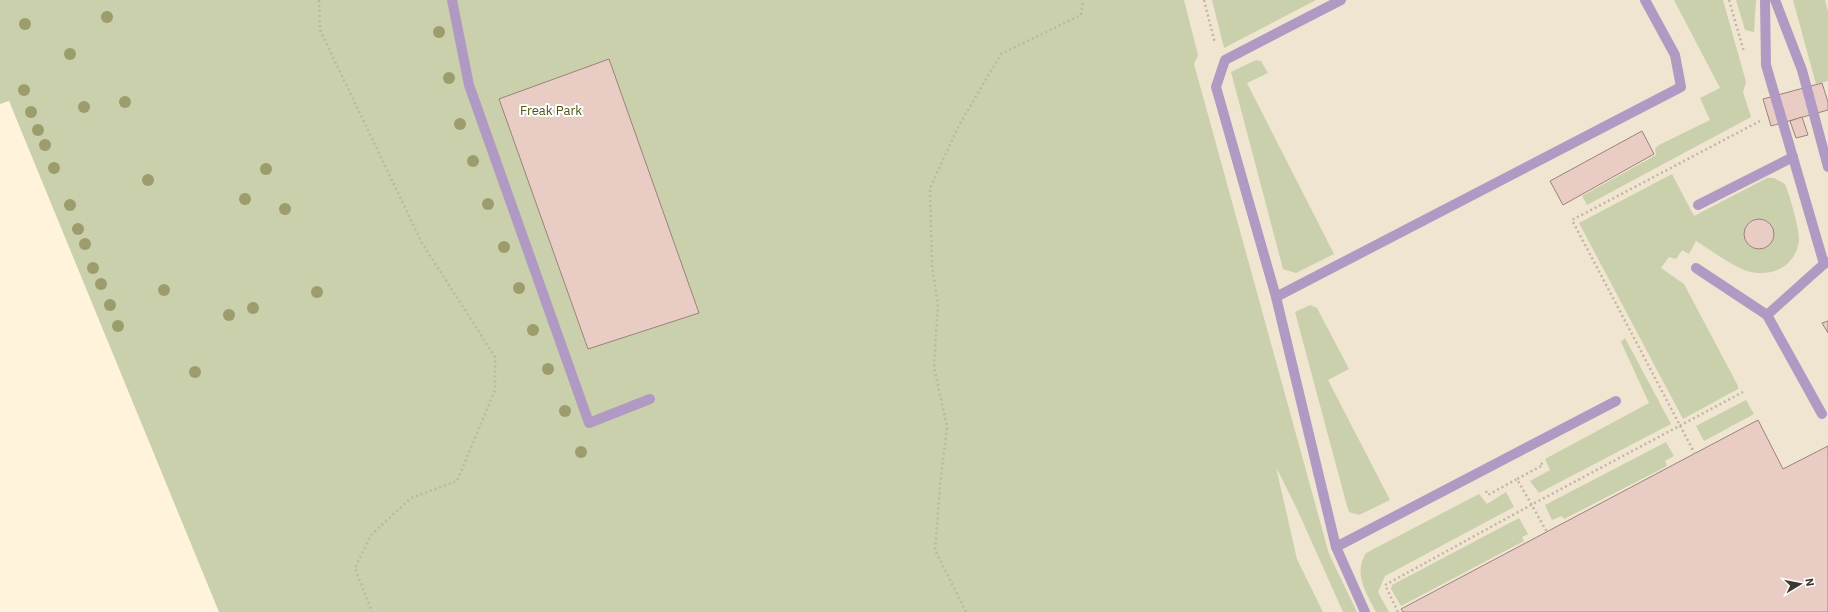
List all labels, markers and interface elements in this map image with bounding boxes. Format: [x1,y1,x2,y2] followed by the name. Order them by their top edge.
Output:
[520,102,582,119] park label: Freak Park
[1780,564,1820,604] north arrow
[1802,577,1817,587] text: N

